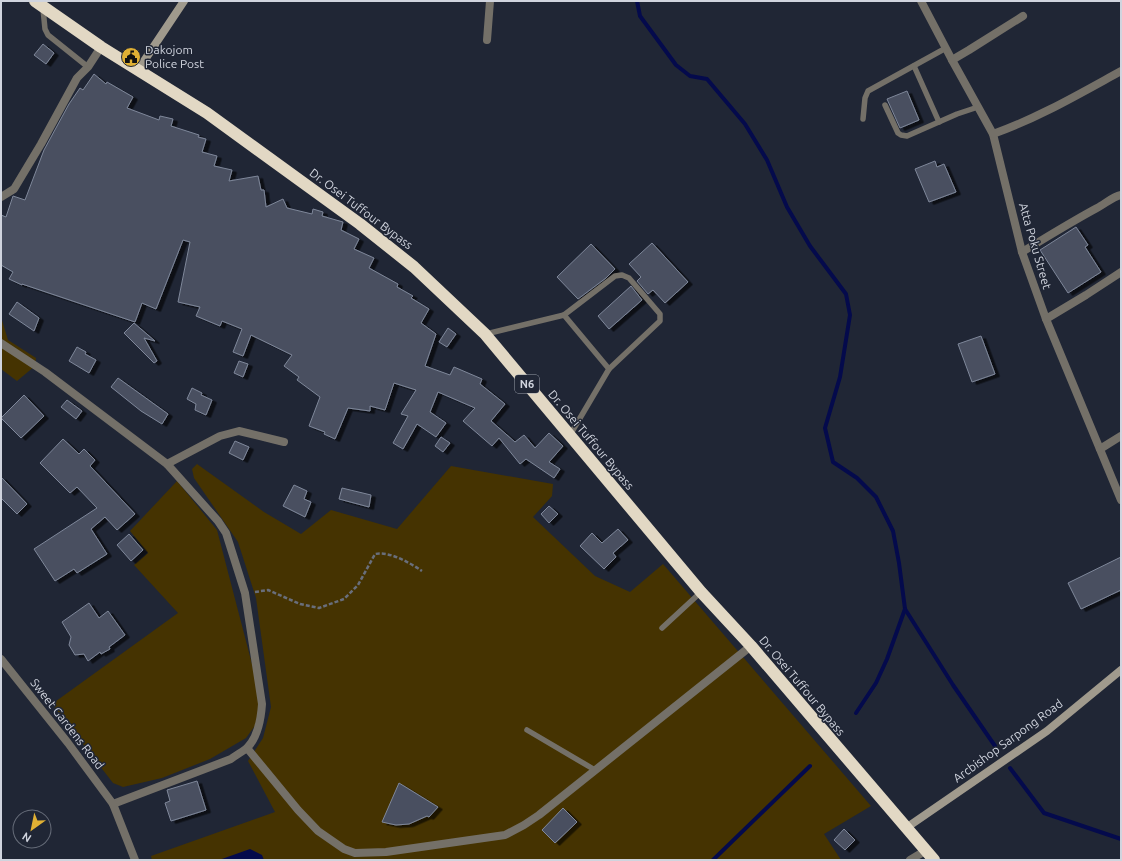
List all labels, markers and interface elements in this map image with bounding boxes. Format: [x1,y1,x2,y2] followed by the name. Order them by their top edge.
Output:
[145,43,204,70] place label: Dakojom Police Post
[120,46,142,68] public building icon: Dakojom Police Post
[307,166,415,252] street label: Dr. Osei Tuffour Bypass
[1017,201,1054,291] street label: Atta Poku Street
[515,375,539,393] road number: N6
[546,387,637,492] street label: Dr. Osei Tuffour Bypass
[757,633,848,738] street label: Dr. Osei Tuffour Bypass
[28,676,107,771] street label: Sweet Gardens Road
[951,697,1065,785] street label: Arcbishop Sarpong Road
[12,809,52,849] north arrow
[20,830,33,845] text: N

